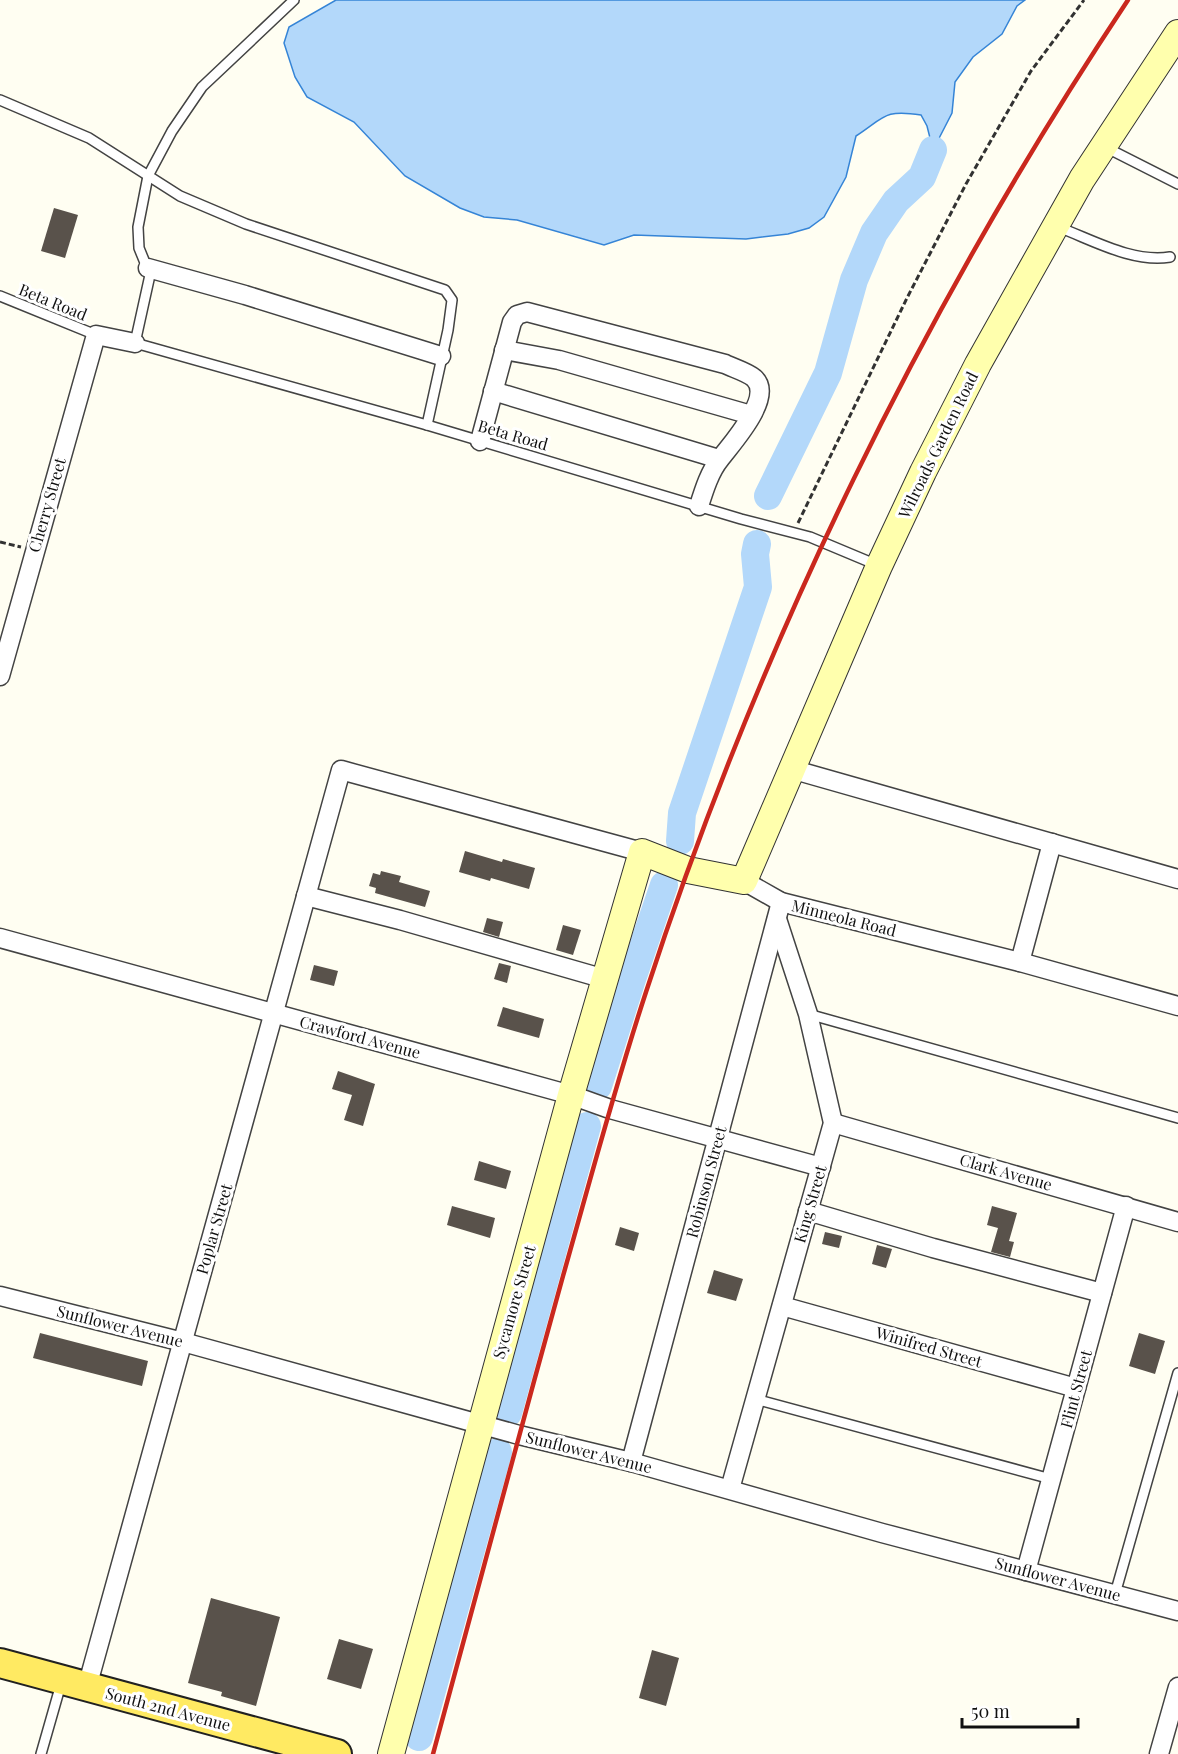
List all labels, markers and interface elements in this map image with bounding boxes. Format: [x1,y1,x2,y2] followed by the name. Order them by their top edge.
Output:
[16,278,90,325] street label: Beta Road
[892,368,982,522] street label: Wilroads Garden Road
[476,415,551,455] street label: Beta Road
[23,455,70,555] street label: Cherry Street
[790,894,899,941] street label: Minneola Road
[297,1010,423,1063] street label: Crawford Avenue
[681,1123,731,1240] street label: Robinson Street
[957,1148,1055,1195] street label: Clark Avenue
[788,1162,831,1245] street label: King Street
[191,1181,237,1277] street label: Poplar Street
[487,1242,540,1361] street label: Sycamore Street
[55,1300,185,1351] street label: Sunflower Avenue
[873,1321,985,1372] street label: Winifred Street
[1055,1347,1096,1430] street label: Flint Street
[524,1426,654,1477] street label: Sunflower Avenue
[993,1552,1123,1605] street label: Sunflower Avenue
[103,1682,233,1735] street label: South 2nd Avenue
[962,1691,1078,1729] scale bar
[971,1699,1010,1723] text: 50 m

